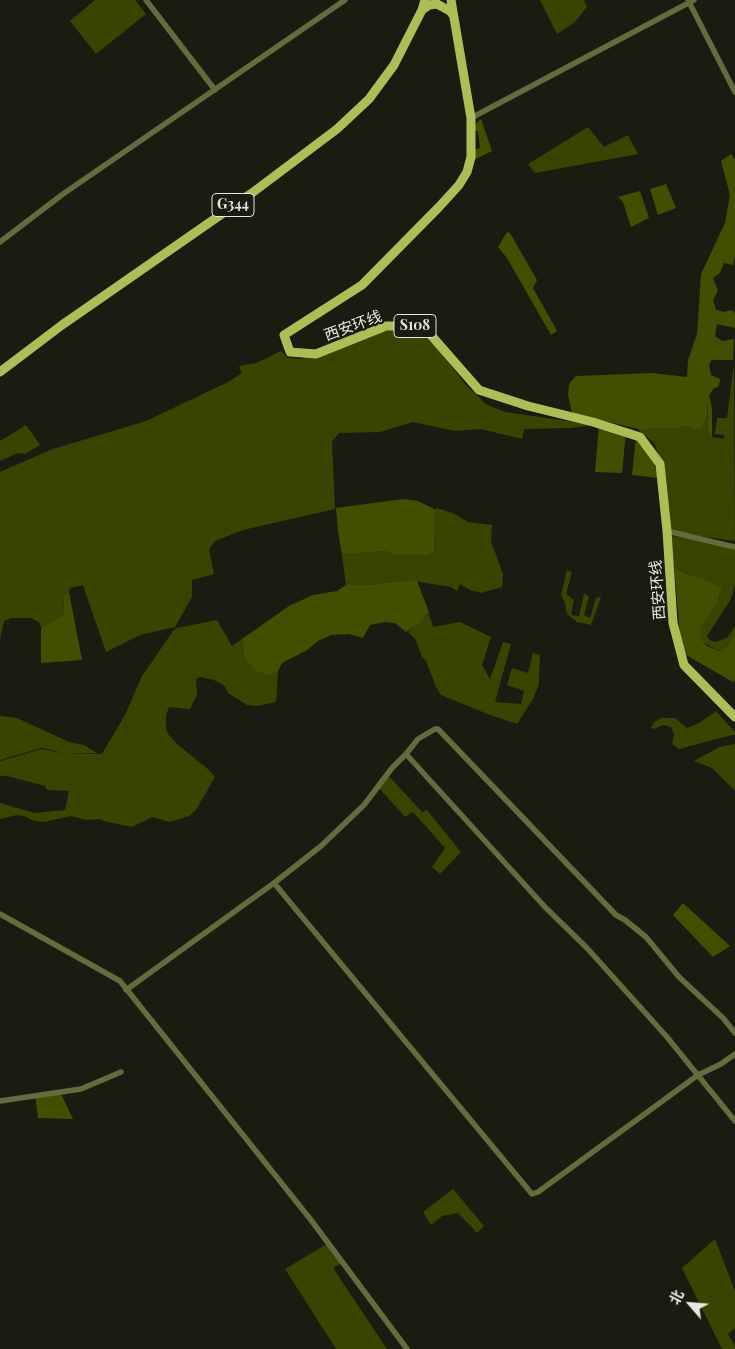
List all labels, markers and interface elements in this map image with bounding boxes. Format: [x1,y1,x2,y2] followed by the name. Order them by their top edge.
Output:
[212,194,254,216] road number: G344
[322,307,384,345] street label: 西安环线
[394,314,436,338] road number: S108
[647,559,669,621] street label: 西安环线
[665,1279,715,1329] north arrow
[665,1286,688,1308] text: 北

